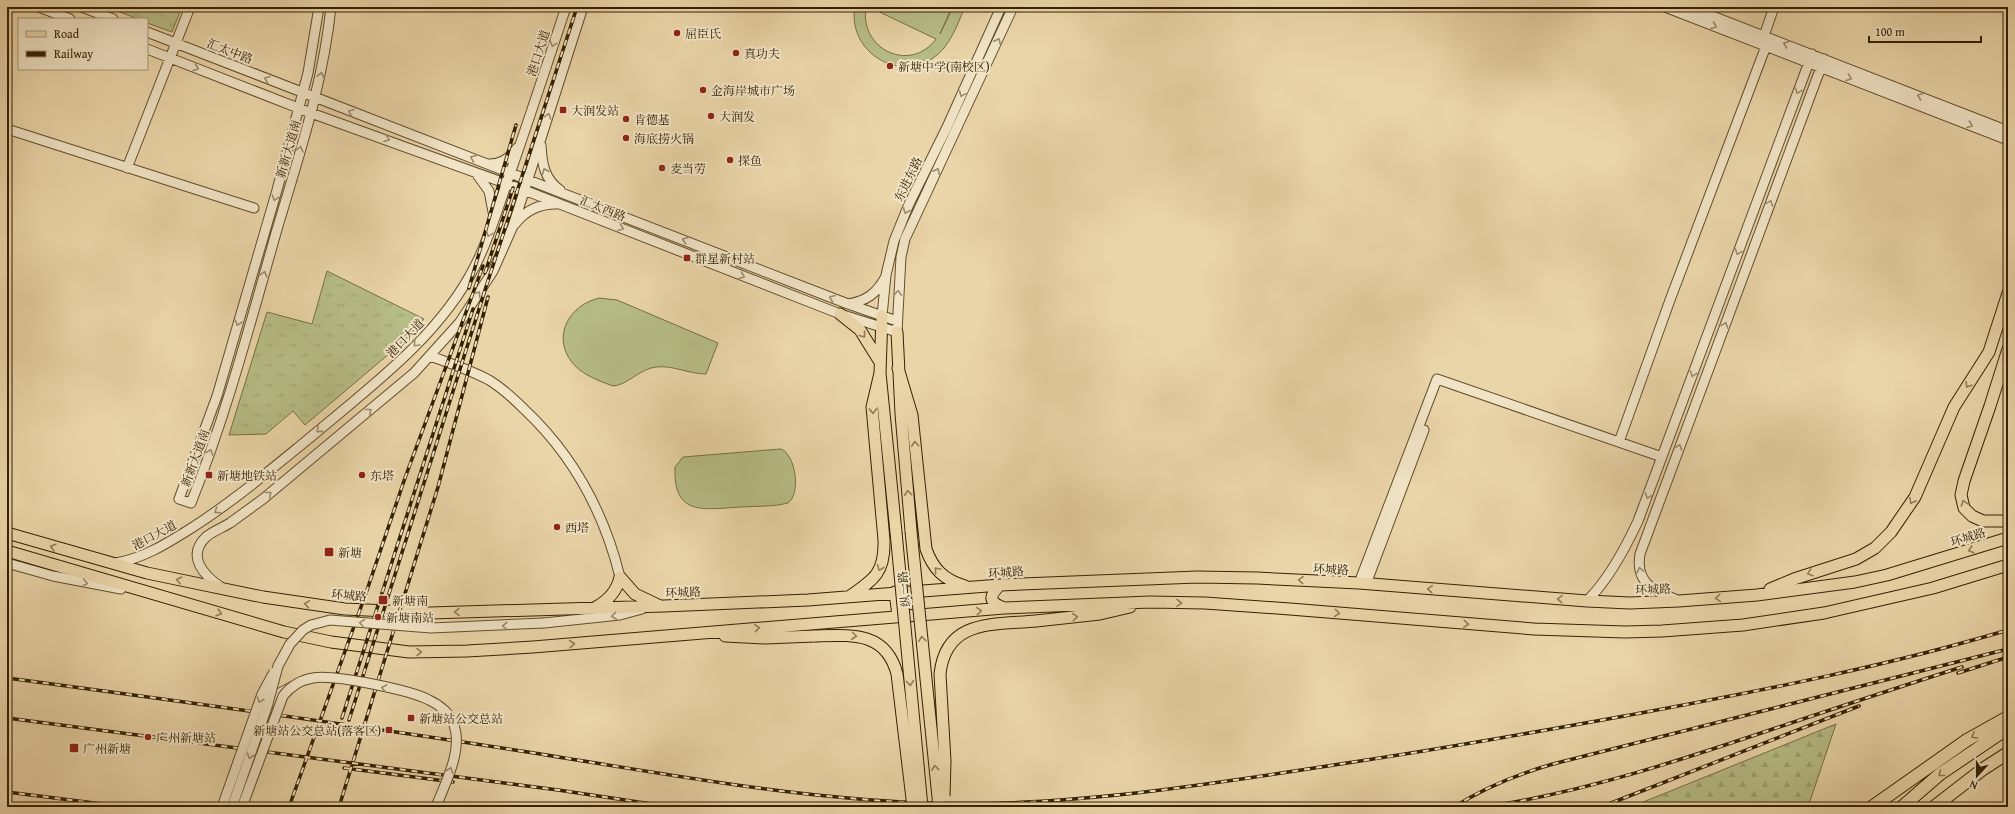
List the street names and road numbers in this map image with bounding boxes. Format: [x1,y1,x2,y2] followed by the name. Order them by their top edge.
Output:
[522,28,554,78] street label: 港口大道
[205,34,255,68] street label: 汇太中路
[272,118,304,180] street label: 新新大道南
[890,154,926,204] street label: 东进东路
[578,191,628,225] street label: 汇太西路
[382,315,428,361] street label: 港口大道
[177,427,213,489] street label: 新新大道南
[129,516,179,554] street label: 港口大道
[1948,524,1988,550] street label: 环城路
[1313,560,1349,578] street label: 环城路
[987,562,1025,582] street label: 环城路
[894,570,914,608] street label: 纵一路
[1635,580,1671,598] street label: 环城路
[665,583,701,601] street label: 环城路
[330,585,368,605] street label: 环城路

